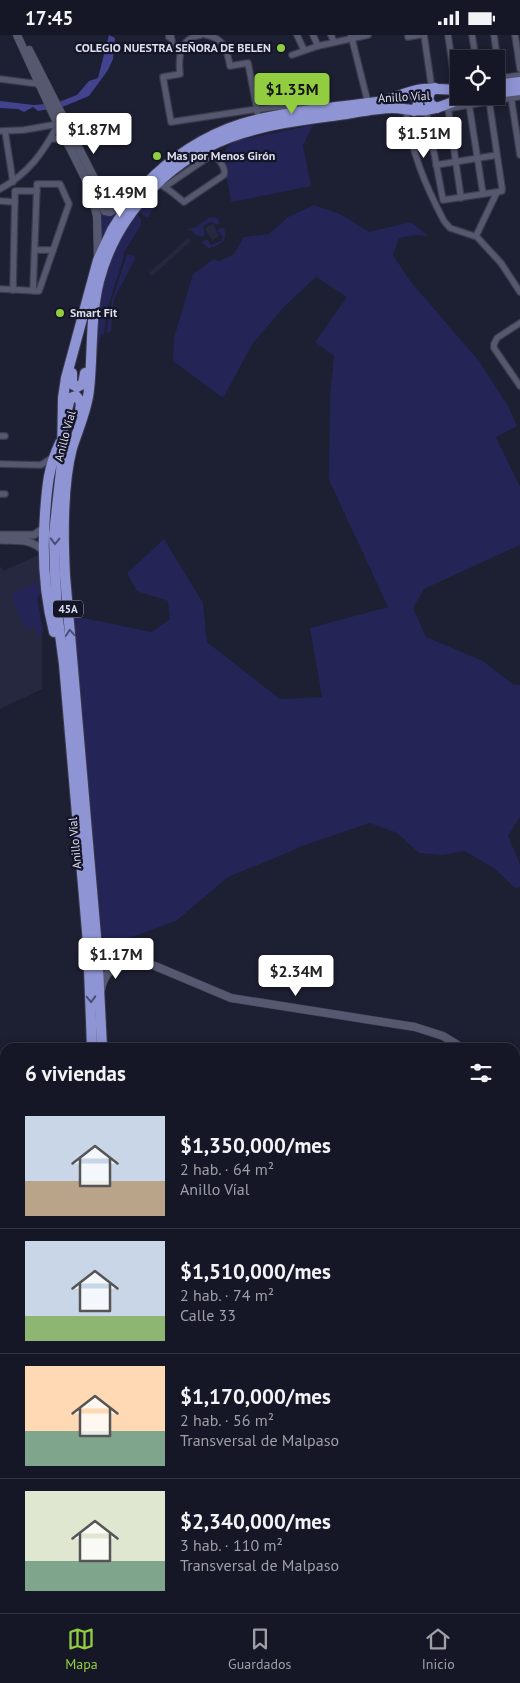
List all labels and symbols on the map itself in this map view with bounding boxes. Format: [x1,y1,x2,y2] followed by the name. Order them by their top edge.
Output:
[75,40,271,55] place label: COLEGIO NUESTRA SEÑORA DE BELEN
[275,42,287,54] marker: COLEGIO NUESTRA SEÑORA DE BELEN
[251,73,333,115] pin: $1.35M
[378,88,431,105] street label: Anillo Víal
[53,113,135,155] pin: $1.87M
[383,117,465,159] pin: $1.51M
[167,148,275,163] place label: Mas por Menos Girón
[151,150,163,162] marker: Mas por Menos Girón
[79,175,161,218] pin: $1.49M
[70,305,118,320] place label: Smart Fit
[54,307,66,319] marker: Smart Fit
[51,408,79,463] street label: Anillo Víal
[49,537,60,545] one-way arrow
[53,601,83,617] road number: 45A
[65,628,76,636] one-way arrow
[65,816,84,870] street label: Anillo Víal
[75,937,157,980] pin: $1.17M
[255,955,337,997] pin: $2.34M
[86,996,96,1003] one-way arrow

